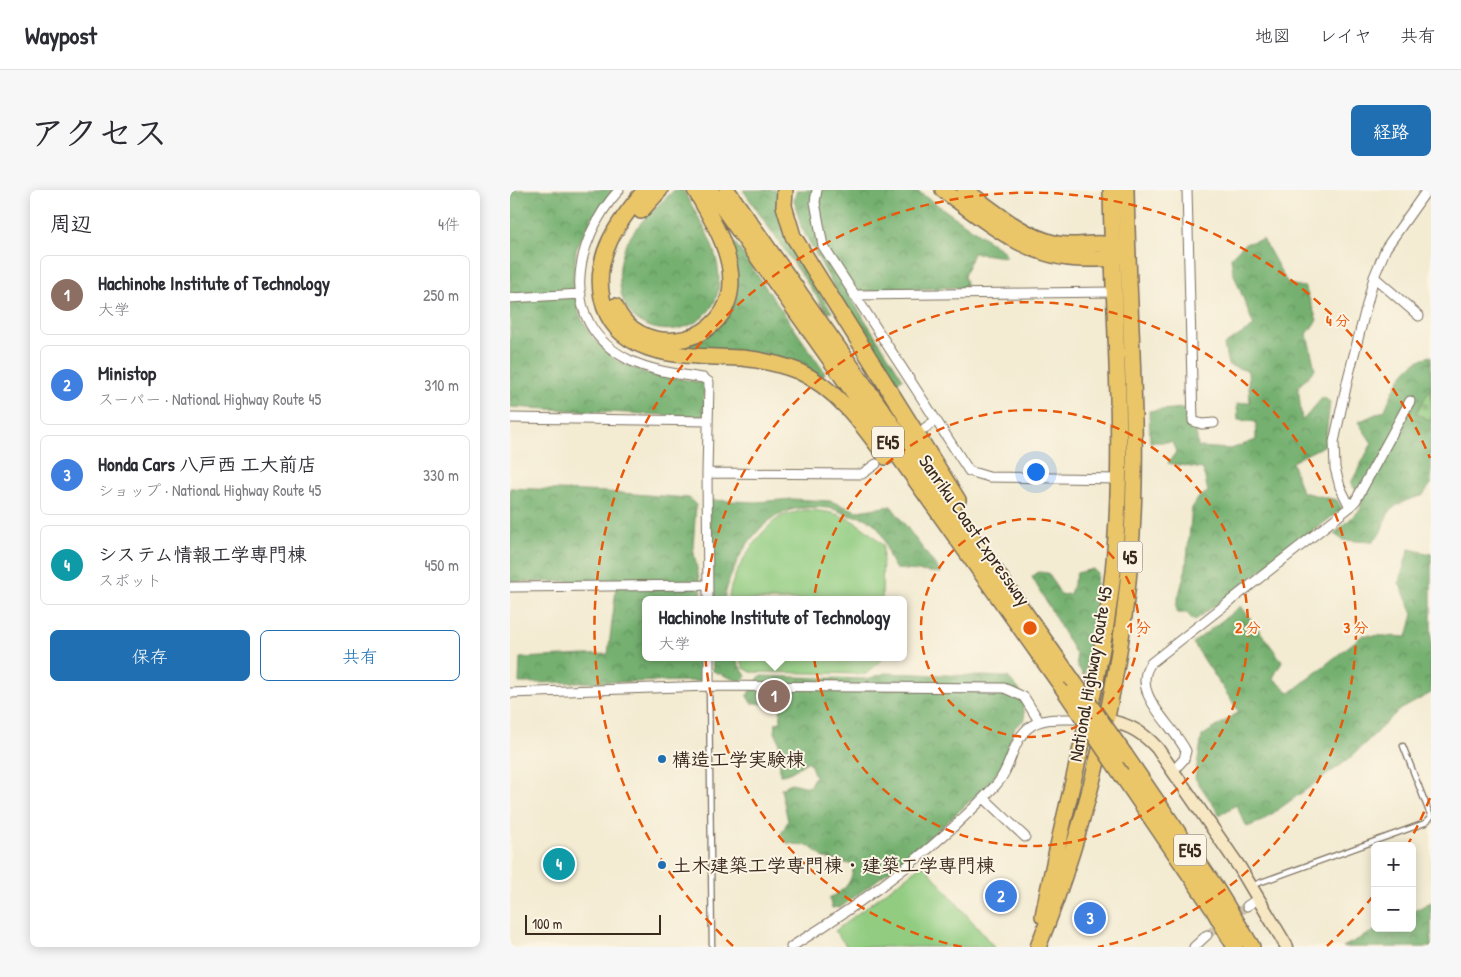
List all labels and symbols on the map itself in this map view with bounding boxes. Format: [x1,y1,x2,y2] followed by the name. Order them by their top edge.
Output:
[1326,310,1350,331] text: 4 分
[872,426,904,458] road number: E45
[913,449,1037,611] street label: Sanriku Coast Expressway
[1023,459,1049,485] your location
[1118,542,1142,572] road number: 45
[1062,584,1118,764] street label: National Highway Route 45
[1127,617,1151,638] text: 1 分
[1235,617,1261,638] text: 2 分
[1343,617,1369,638] text: 3 分
[1021,619,1039,637] centre of rings
[758,677,790,715] pin: 1
[672,746,805,772] place label: 構造工学実験棟
[656,753,668,765] marker: 構造工学実験棟
[1174,834,1206,866] road number: E45
[543,845,575,883] pin: 4
[672,852,995,878] place label: 土木建築工学専門棟・建築工学専門棟
[656,859,668,871] marker: 土木建築工学専門棟・建築工学専門棟
[985,877,1017,915] pin: 2
[1074,899,1106,937] pin: 3
[525,912,661,935] scale bar

